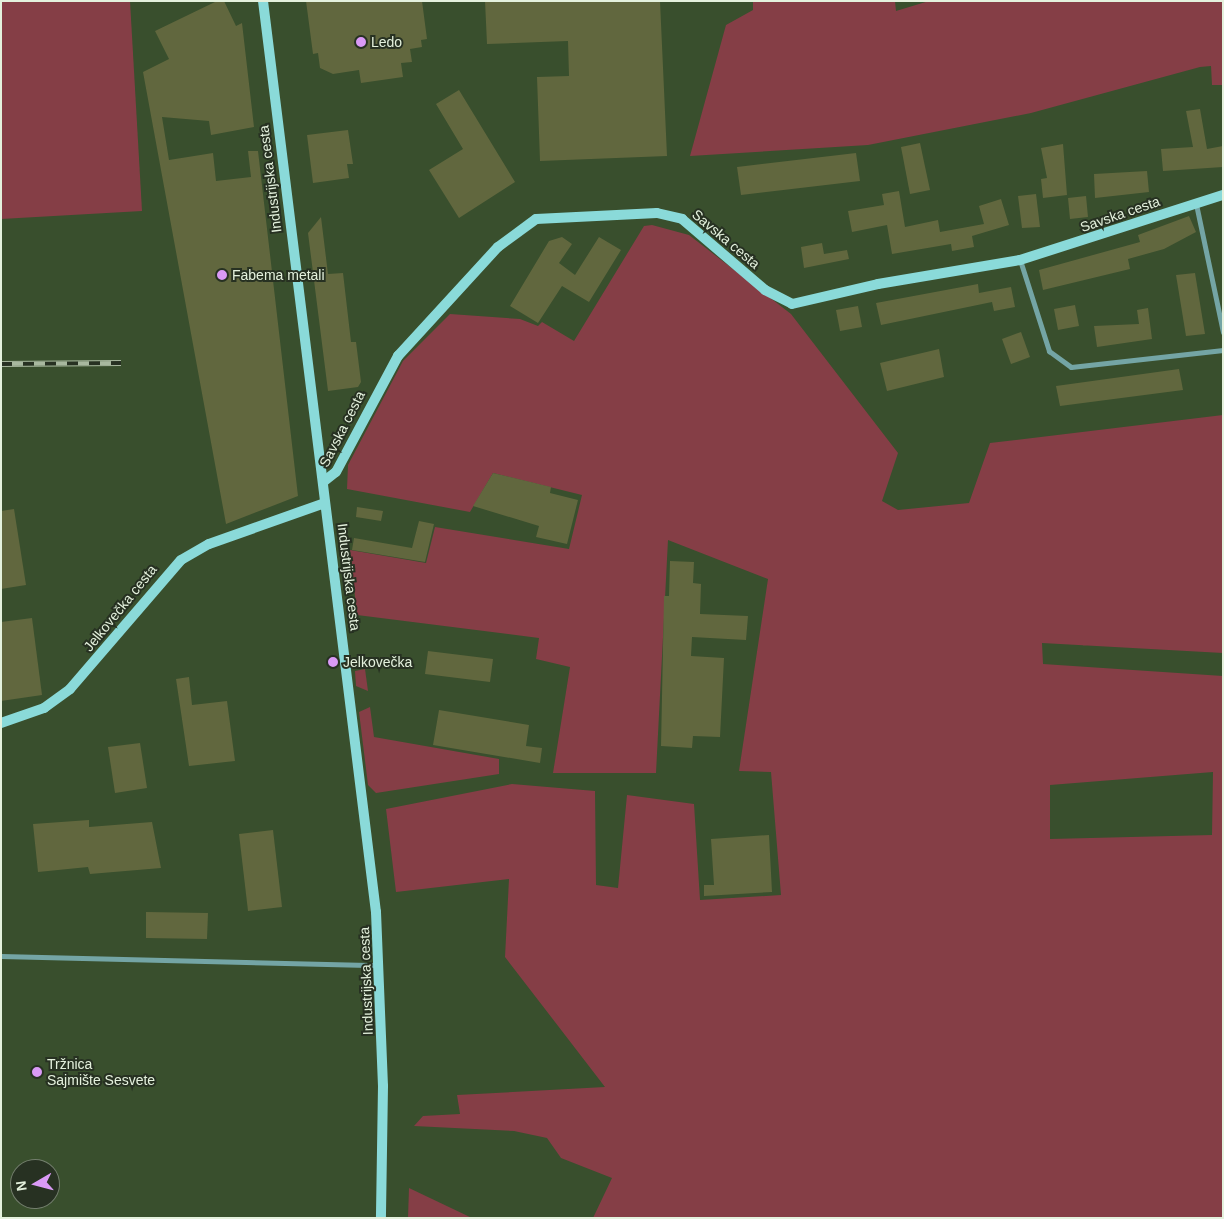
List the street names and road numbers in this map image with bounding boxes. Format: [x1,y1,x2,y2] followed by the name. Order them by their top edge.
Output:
[255,124,285,234] street label: Industrijska cesta
[1078,193,1162,235] street label: Savska cesta
[689,206,763,272] street label: Savska cesta
[316,388,368,470] street label: Savska cesta
[334,522,364,632] street label: Industrijska cesta
[80,561,160,655] street label: Jelkovečka cesta
[356,927,376,1035] street label: Industrijska cesta

